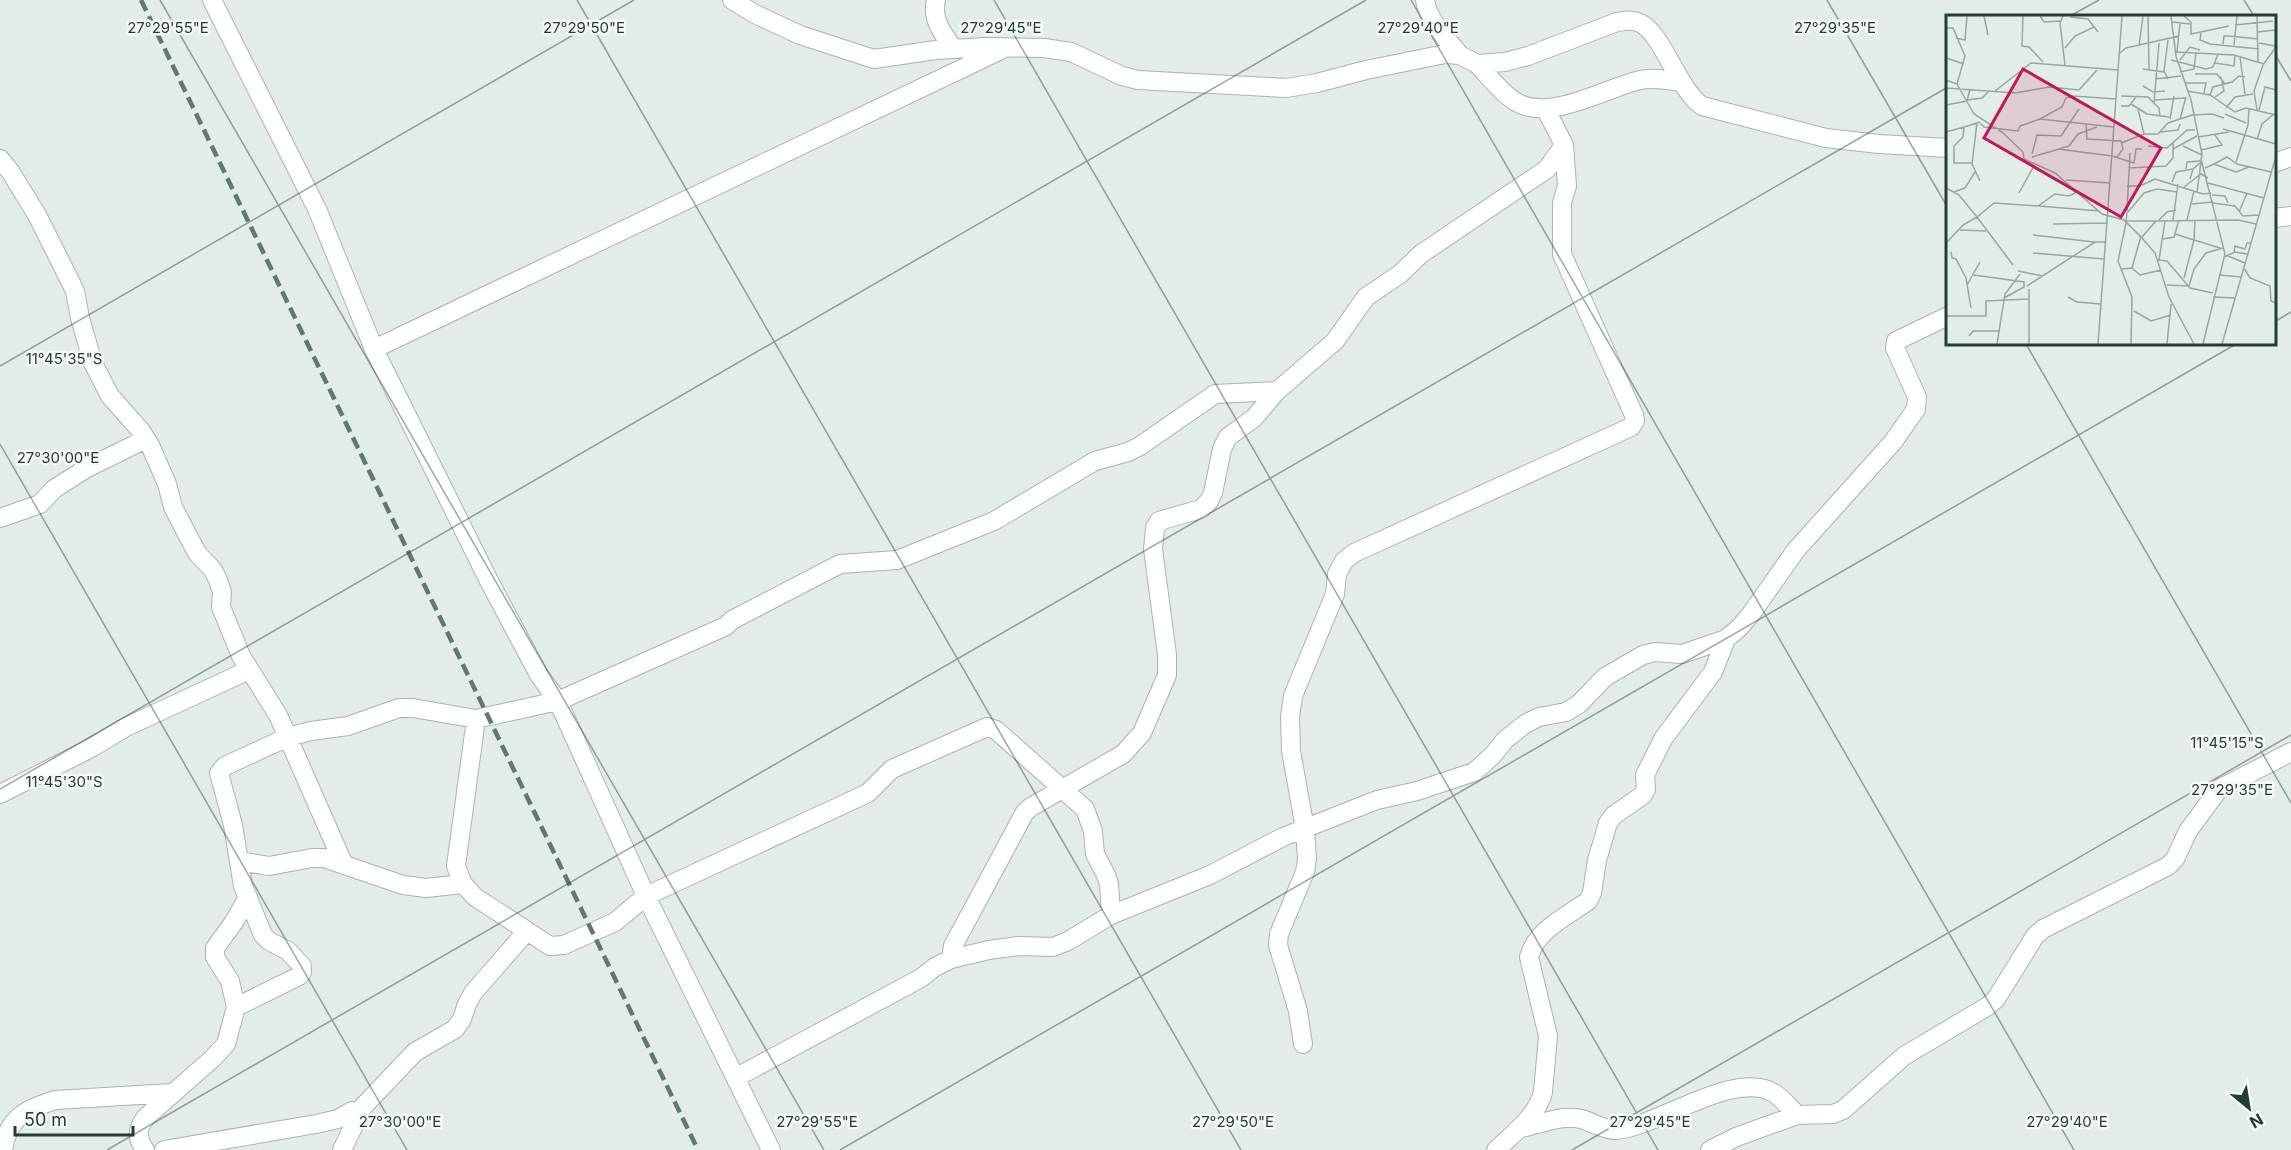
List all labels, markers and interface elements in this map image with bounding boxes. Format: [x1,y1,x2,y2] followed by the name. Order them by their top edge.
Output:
[1946,15,2276,345] inset map
[127,18,209,37] text: 27°29'55"E
[543,18,625,37] text: 27°29'50"E
[960,18,1042,37] text: 27°29'45"E
[1377,18,1459,37] text: 27°29'40"E
[1794,18,1876,37] text: 27°29'35"E
[26,349,102,368] text: 11°45'35"S
[17,448,99,467] text: 27°30'00"E
[2190,733,2264,752] text: 11°45'15"S
[26,772,103,791] text: 11°45'30"S
[2191,780,2273,799] text: 27°29'35"E
[2219,1078,2279,1138] north arrow
[15,1099,134,1137] scale bar
[24,1109,67,1130] text: 50 m
[2246,1109,2267,1133] text: N
[359,1112,441,1131] text: 27°30'00"E
[776,1112,858,1131] text: 27°29'55"E
[1192,1112,1274,1131] text: 27°29'50"E
[1609,1112,1691,1131] text: 27°29'45"E
[2026,1112,2108,1131] text: 27°29'40"E

